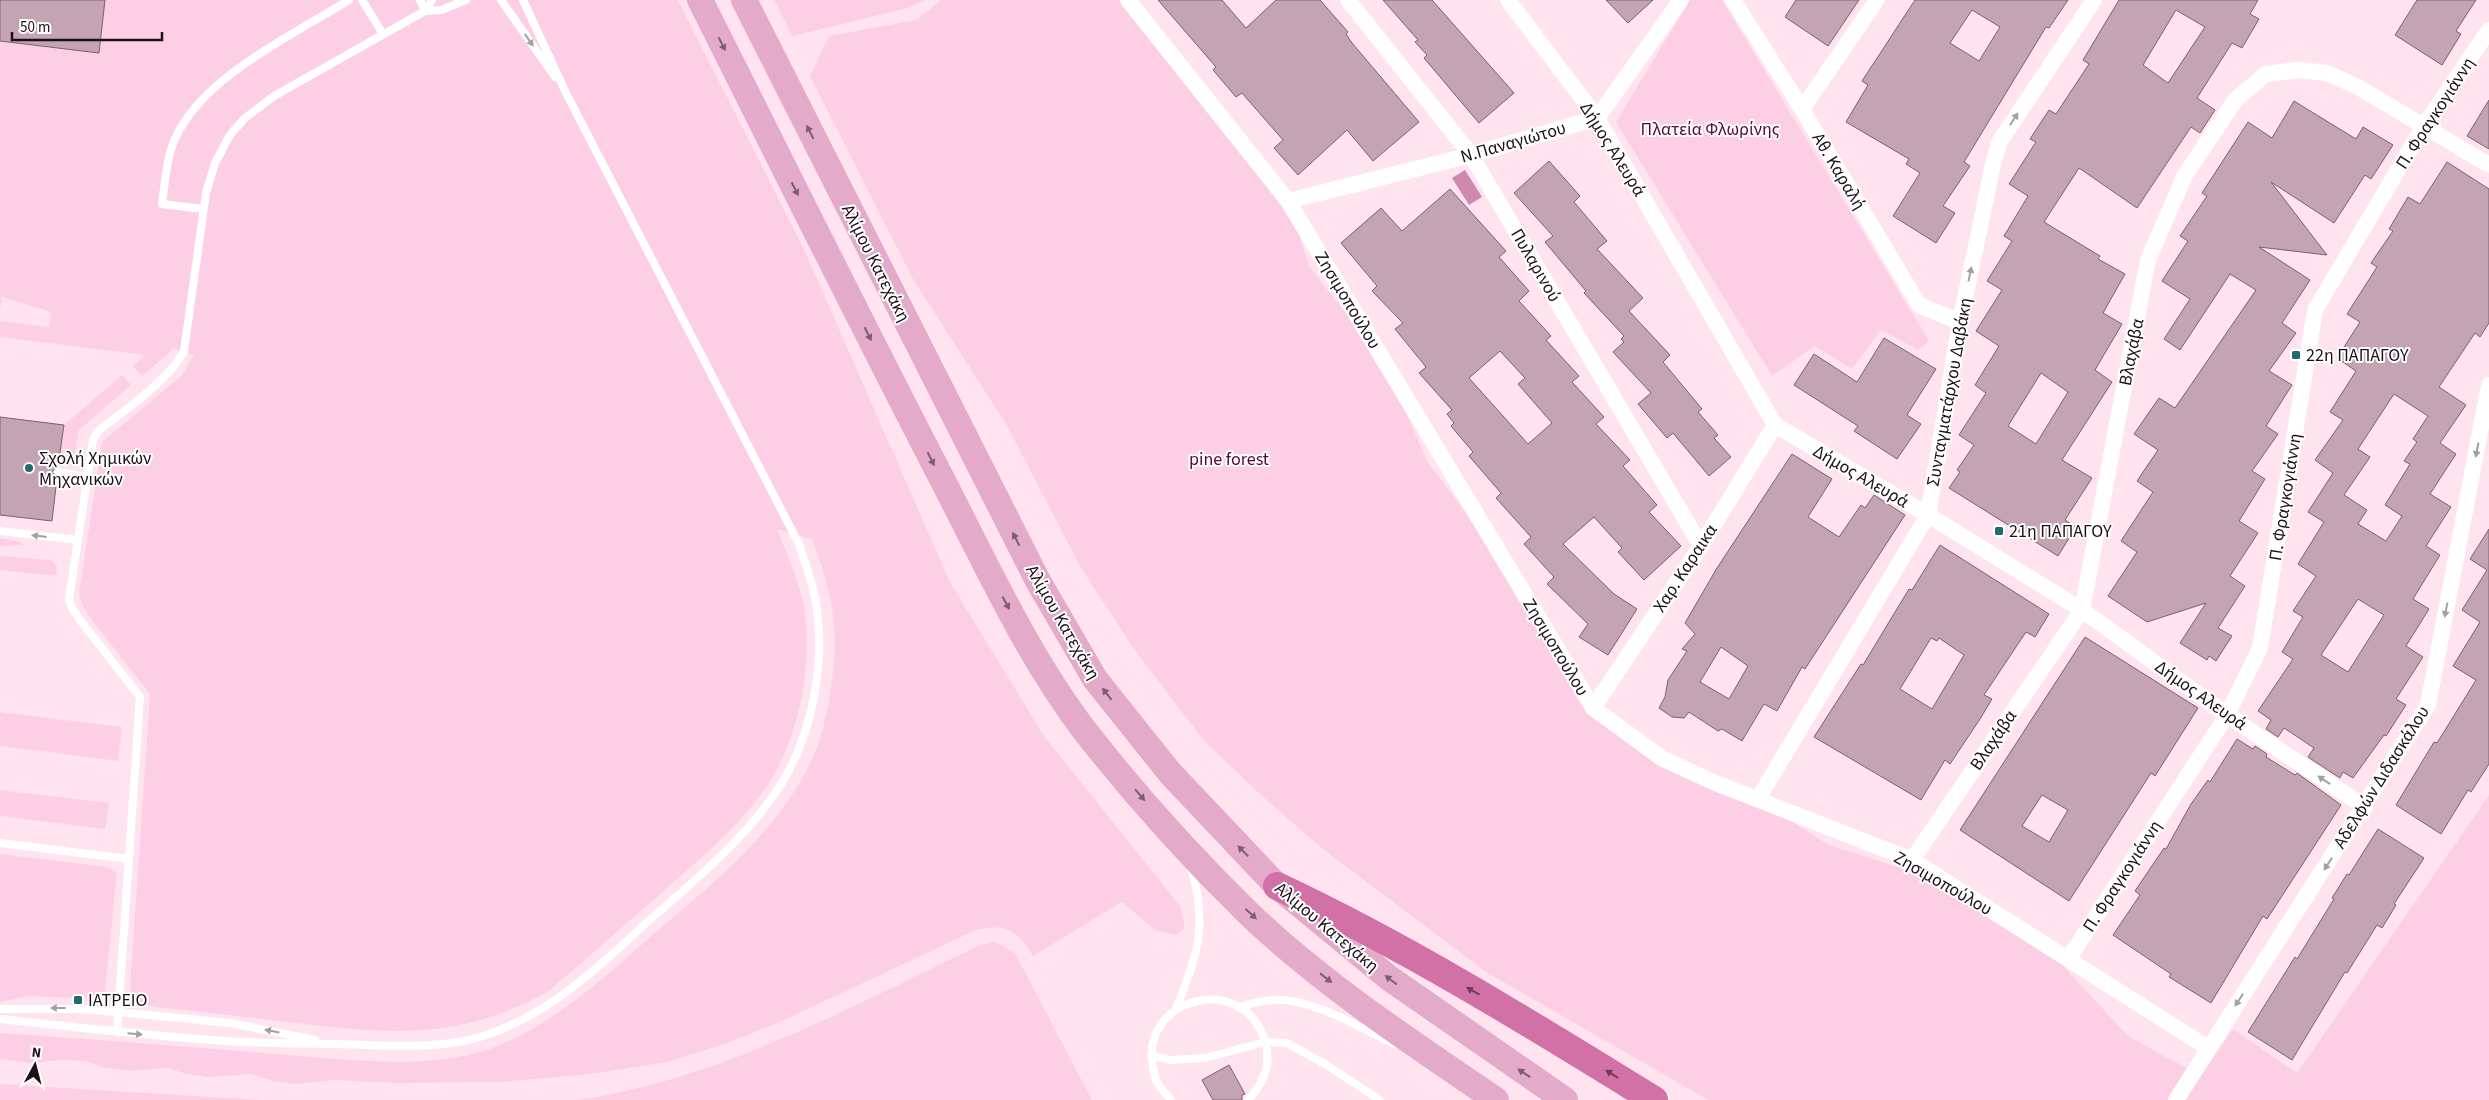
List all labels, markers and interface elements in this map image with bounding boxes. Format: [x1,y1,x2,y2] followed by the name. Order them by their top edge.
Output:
[12,10,162,42] scale bar
[20,17,50,38] text: 50 m
[524,33,534,47] one-way arrow
[718,36,726,51] one-way arrow
[2390,53,2481,174] street label: Π. Φραγκογιάννη
[1574,97,1652,201] street label: Δήμος Αλευρά
[2009,112,2019,126] one-way arrow
[1458,116,1569,169] street label: Ν.Παναγιώτου
[1641,117,1780,142] park label: Πλατεία Φλωρίνης
[806,124,814,139] one-way arrow
[1806,128,1871,215] street label: Αθ. Καραλή
[791,182,799,196] one-way arrow
[835,200,916,326] street label: Αλίμου Κατεχάκη
[1504,224,1567,307] street label: Πυλαρινού
[1309,247,1387,354] street label: Ζησιμοπούλου
[1966,266,1974,281] one-way arrow
[1921,296,1978,488] street label: Συνταγματάρχου Δαβάκη
[2113,316,2150,388] street label: Βλαχάβα
[864,327,872,341] one-way arrow
[2306,343,2409,368] place label: 22η ΠΑΠΑΓΟΥ
[2290,349,2302,361] marker: 22η ΠΑΠΑΓΟΥ
[2263,432,2308,563] street label: Π. Φραγκογιάννη
[1808,439,1913,514] street label: Δήμος Αλευρά
[2472,442,2480,458] one-way arrow
[39,446,152,492] place label: Σχολή Χημικών Μηχανικών
[1189,447,1269,472] park label: pine forest
[927,451,935,466] one-way arrow
[23,462,35,474] marker: Σχολή Χημικών Μηχανικών
[1647,519,1723,617] street label: Χαρ. Καραικα
[2009,519,2112,544] place label: 21η ΠΑΠΑΓΟΥ
[1993,525,2005,537] marker: 21η ΠΑΠΑΓΟΥ
[31,531,47,539] one-way arrow
[1012,532,1020,546] one-way arrow
[1019,560,1106,684] street label: Αλίμου Κατεχάκη
[1517,594,1595,701] street label: Ζησιμοπούλου
[1002,596,1011,609] one-way arrow
[2442,602,2450,618] one-way arrow
[2150,654,2252,736] street label: Δήμος Αλευρά
[1102,687,1112,701] one-way arrow
[2327,701,2435,853] street label: Αδελφών Διδασκάλου
[1964,705,2023,775] street label: Βλαχάβα
[2317,775,2331,784] one-way arrow
[1134,789,1146,801] one-way arrow
[2077,816,2168,937] street label: Π. Φραγκογιάννη
[1237,845,1249,857] one-way arrow
[1889,845,1997,922] street label: Ζησιμοπούλου
[2323,857,2332,870] one-way arrow
[1269,876,1384,978] street label: Αλίμου Κατεχάκη
[1244,908,1256,920] one-way arrow
[1319,973,1332,984] one-way arrow
[1385,974,1398,985] one-way arrow
[1465,987,1480,995] one-way arrow
[88,988,148,1013] place label: ΙΑΤΡΕΙΟ
[2234,993,2244,1007] one-way arrow
[72,994,84,1006] marker: ΙΑΤΡΕΙΟ
[50,1004,66,1012] one-way arrow
[264,1027,279,1035] one-way arrow
[128,1030,144,1038] one-way arrow
[10,1040,60,1090] north arrow
[31,1043,42,1064] text: N
[1518,1068,1531,1077] one-way arrow
[1606,1070,1619,1079] one-way arrow

